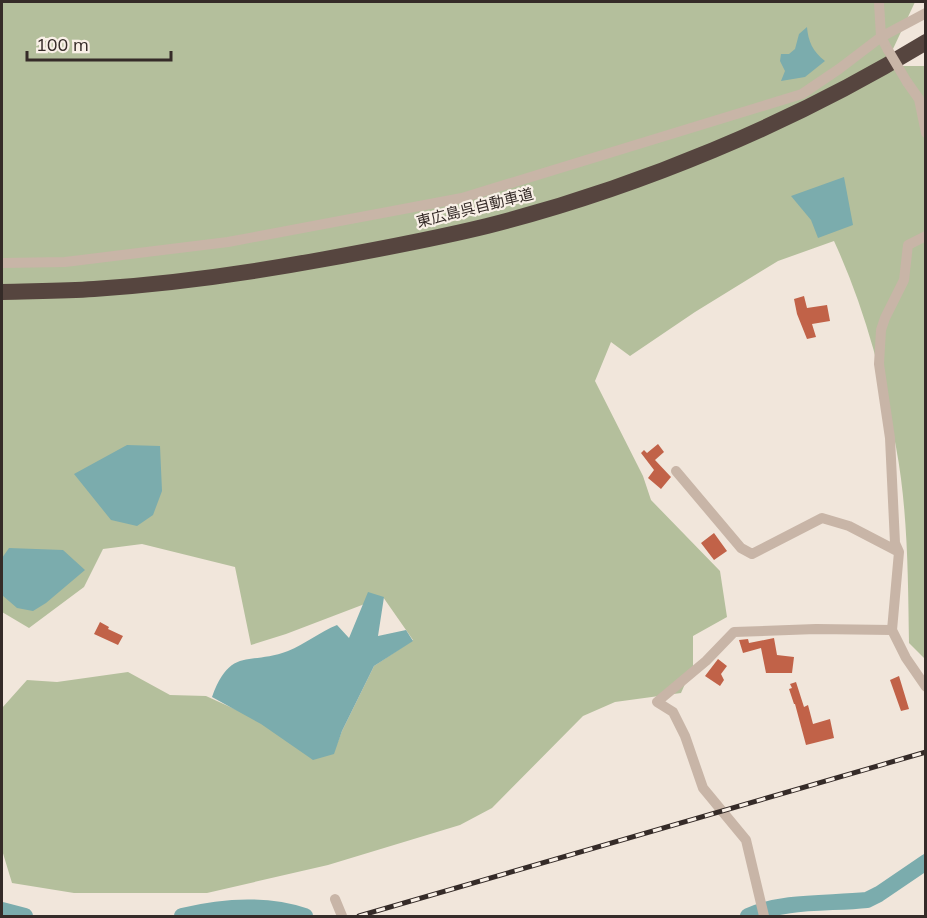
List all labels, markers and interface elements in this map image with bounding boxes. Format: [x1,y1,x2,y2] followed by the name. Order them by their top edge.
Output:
[27,24,171,62] scale bar
[36,33,89,56] text: 100 m
[414,184,535,231] street label: 東広島呉自動車道

